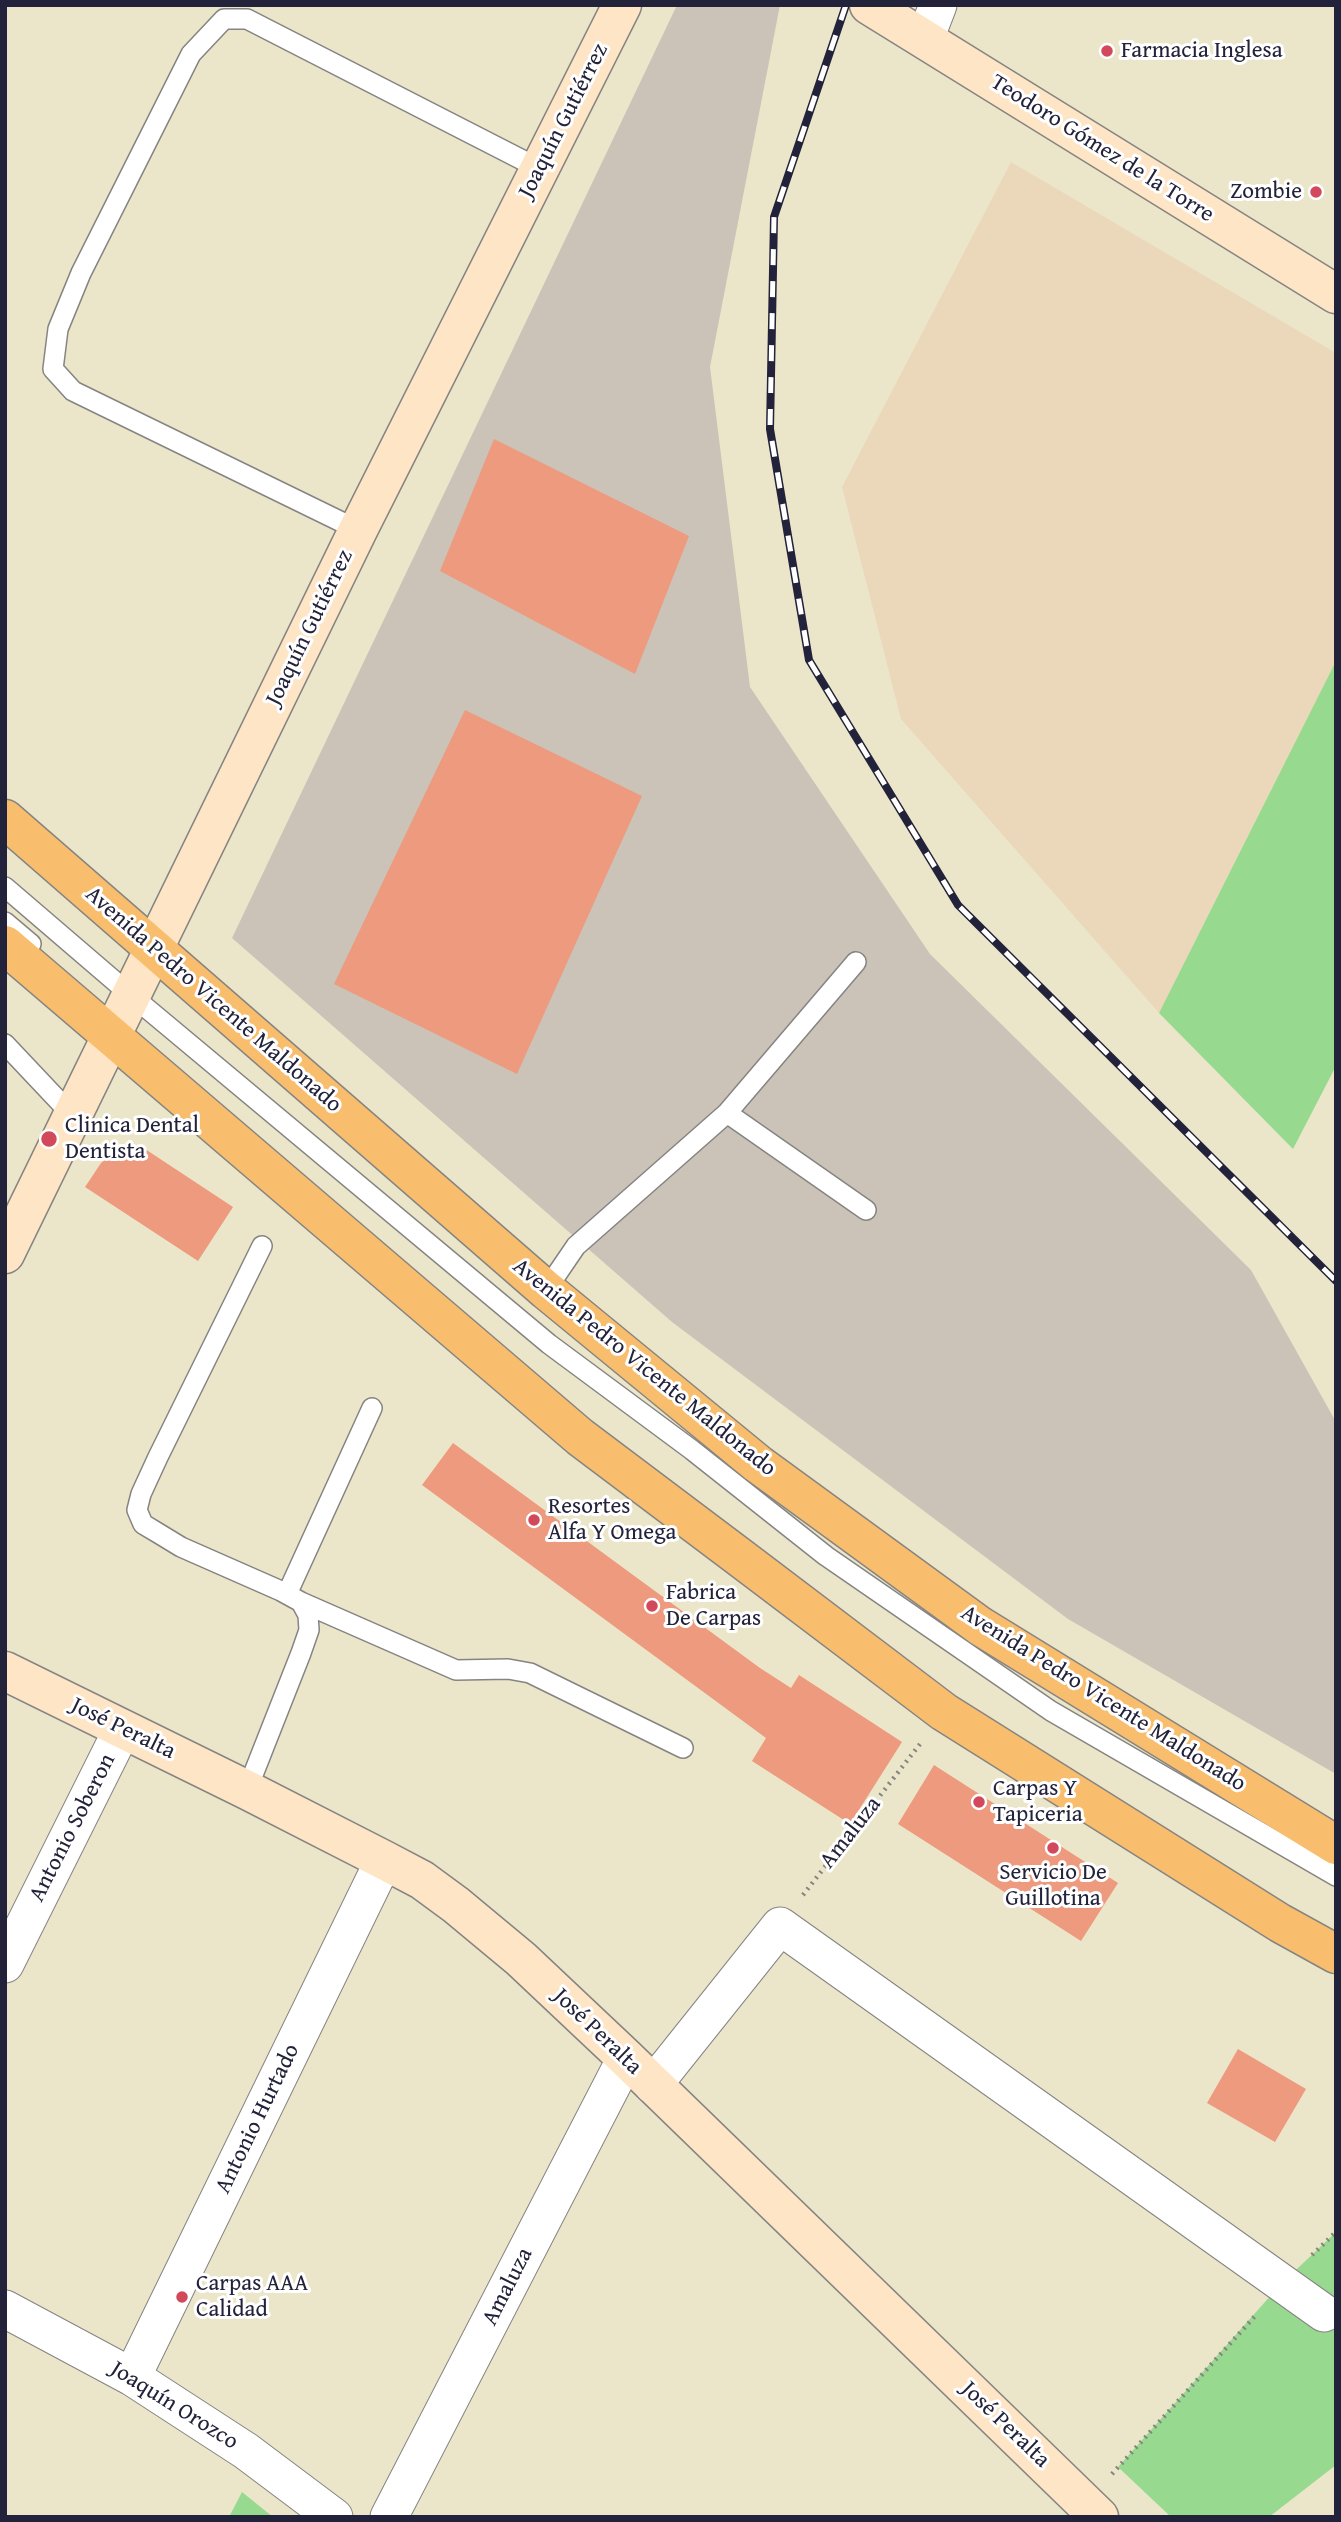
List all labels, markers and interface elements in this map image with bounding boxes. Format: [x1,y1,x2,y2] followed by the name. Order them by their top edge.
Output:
[1121,37,1283,65] place label: Farmacia Inglesa
[513,39,615,203] street label: Joaquín Gutiérrez
[1099,43,1115,59] marker: Farmacia Inglesa
[985,69,1219,229] street label: Teodoro Gómez de la Torre
[1230,178,1302,206] place label: Zombie
[1308,184,1324,200] marker: Zombie
[260,546,360,710] street label: Joaquín Gutiérrez
[79,881,347,1119] street label: Avenida Pedro Vicente Maldonado
[65,1112,199,1166] place label: Clinica Dental Dentista
[39,1129,59,1149] marker: Clinica Dental Dentista
[507,1253,781,1483] street label: Avenida Pedro Vicente Maldonado
[548,1493,676,1547] place label: Resortes Alfa Y Omega
[526,1512,542,1528] marker: Resortes Alfa Y Omega
[666,1579,761,1633] place label: Fabrica De Carpas
[644,1598,660,1614] marker: Fabrica De Carpas
[955,1600,1251,1798] street label: Avenida Pedro Vicente Maldonado
[66,1692,180,1766] street label: José Peralta
[24,1749,122,1907] street label: Antonio Soberon
[993,1775,1083,1829] place label: Carpas Y Tapiceria
[814,1792,888,1874] street label: Amaluza
[971,1794,987,1810] marker: Carpas Y Tapiceria
[1045,1840,1061,1856] marker: Servicio De Guillotina
[999,1859,1107,1913] place label: Servicio De Guillotina
[547,1983,647,2081] street label: José Peralta
[210,2040,306,2198] street label: Antonio Hurtado
[477,2244,539,2330] street label: Amaluza
[196,2270,308,2324] place label: Carpas AAA Calidad
[174,2289,190,2305] marker: Carpas AAA Calidad
[105,2356,243,2456] street label: Joaquín Orozco
[955,2376,1055,2474] street label: José Peralta

